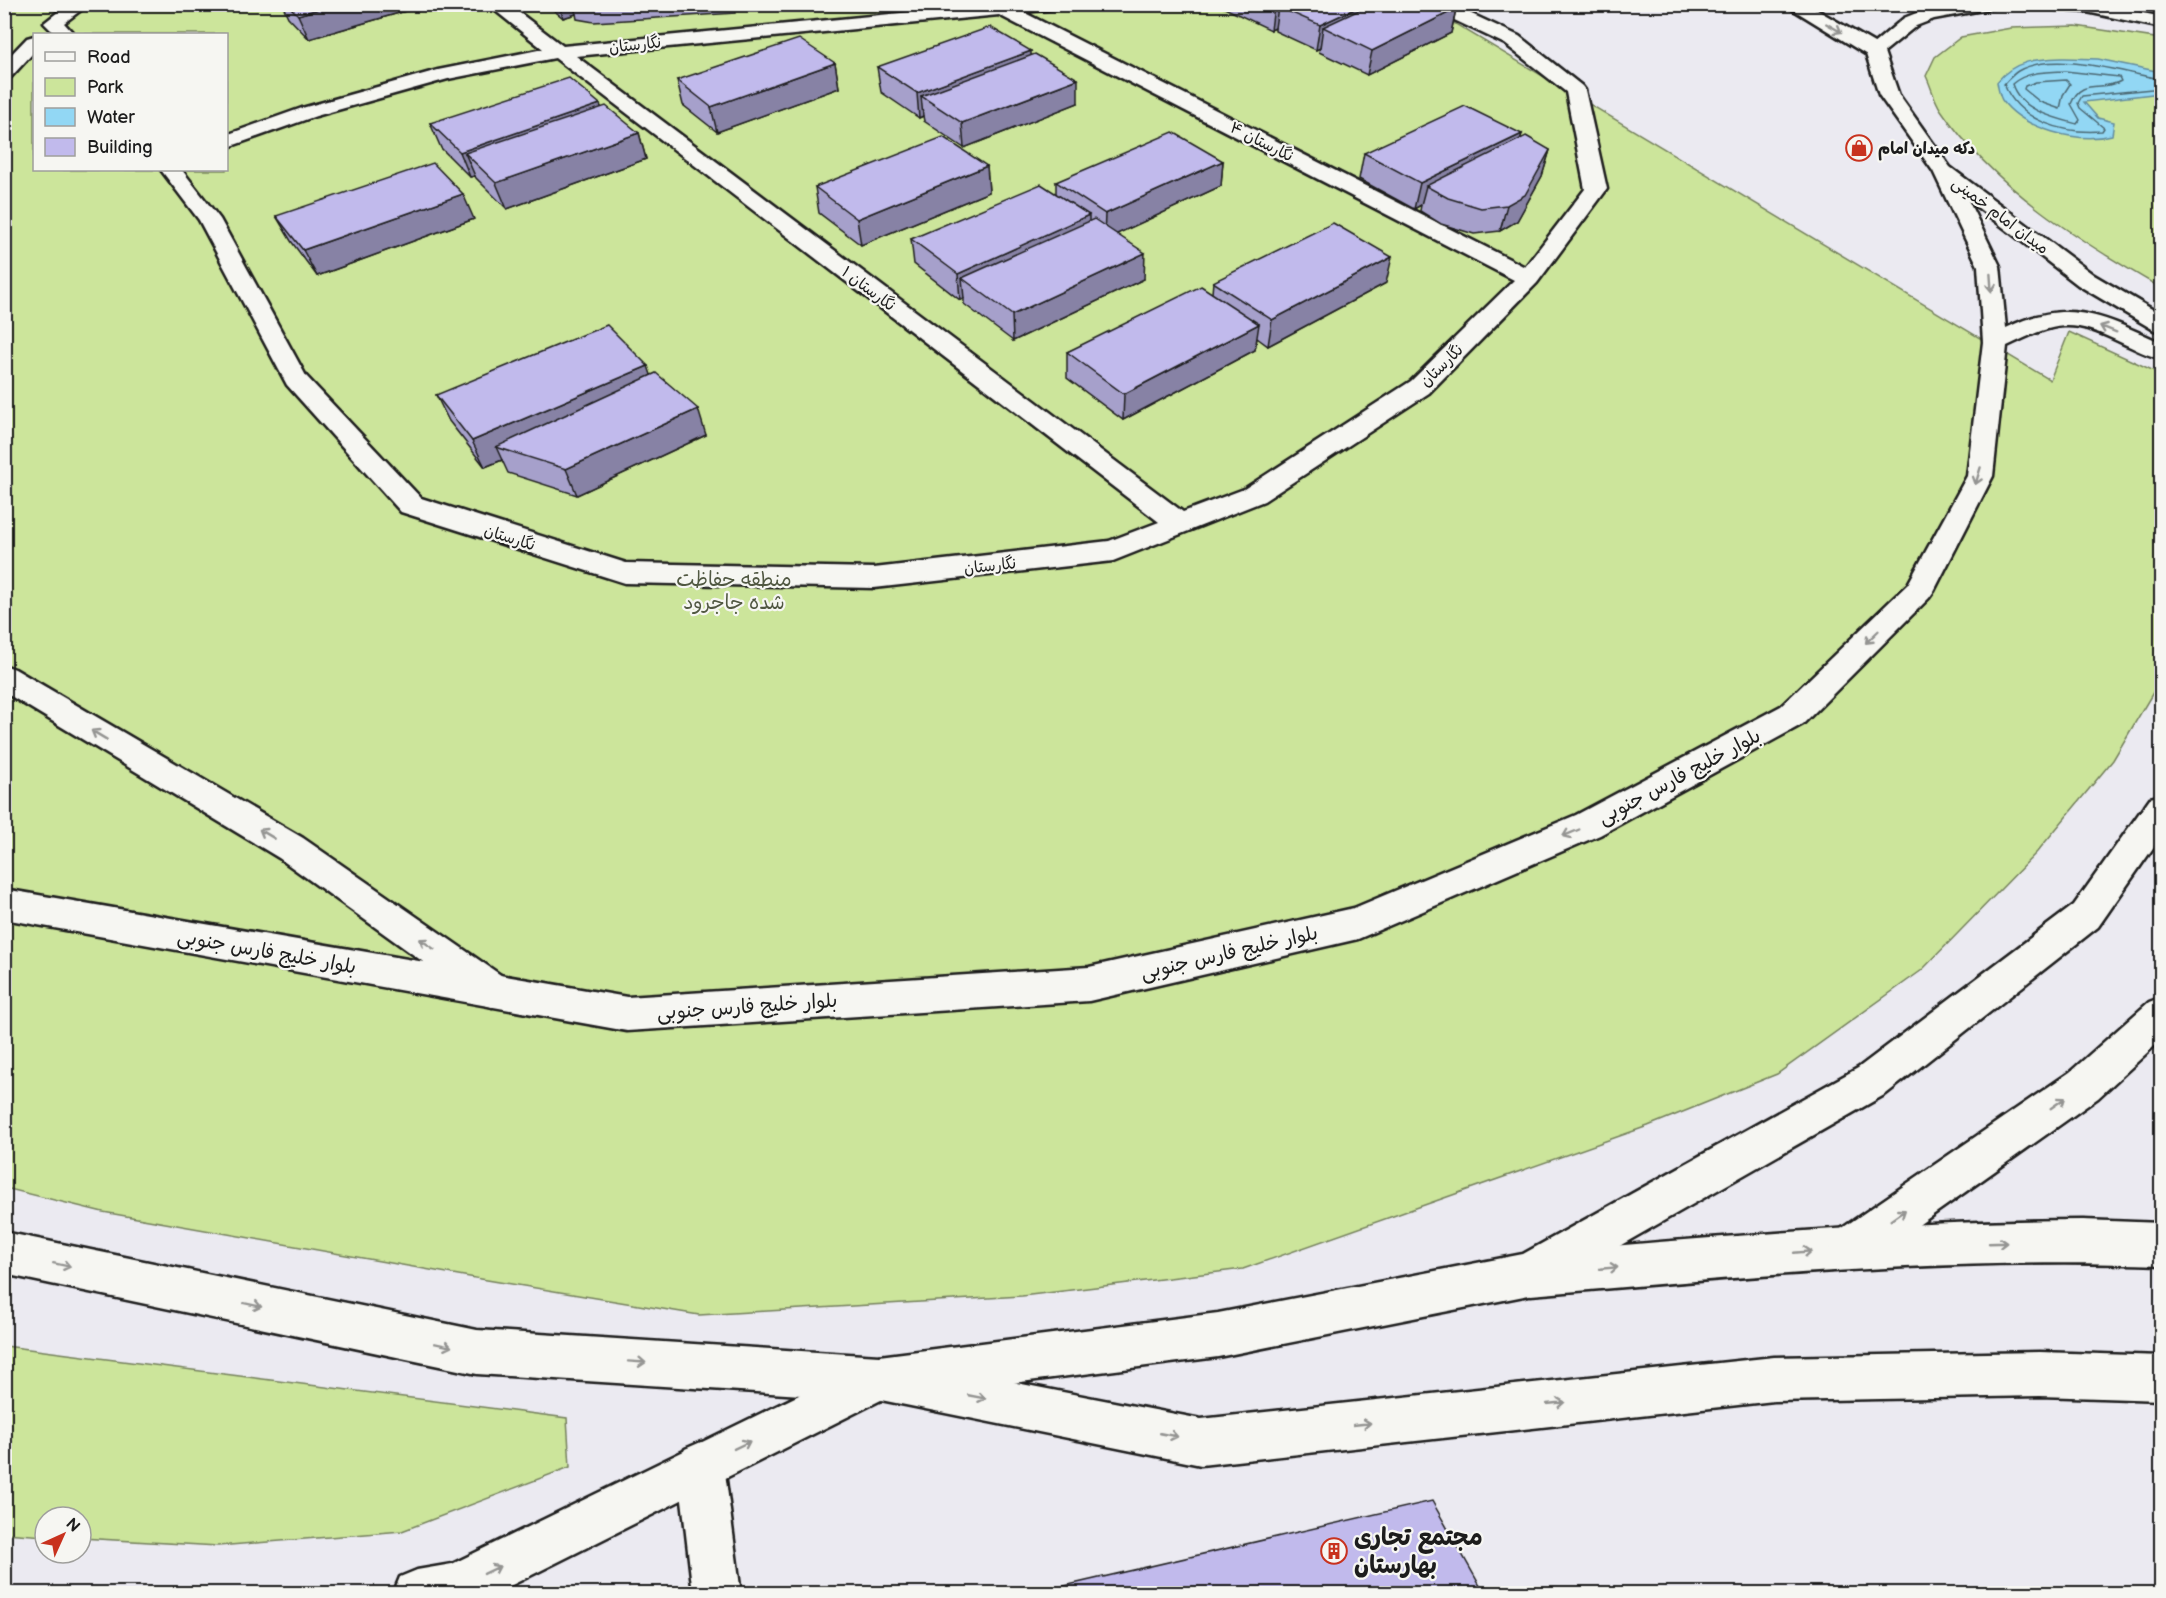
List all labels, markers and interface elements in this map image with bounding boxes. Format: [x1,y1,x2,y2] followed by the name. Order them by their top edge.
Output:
[1824,23,1842,34] one-way arrow
[608,32,662,58] street label: نگارستان
[33,33,228,171] legend
[87,47,131,68] text: Road
[87,77,123,98] text: Park
[87,107,135,128] text: Water
[1226,117,1297,166] street label: نگارستان ۴
[1844,133,1874,163] shop icon: دکه میدان امام
[87,137,153,158] text: Building
[1878,140,1975,161] place label: دکه میدان امام
[1947,174,2052,260] street label: میدان امام خمینی
[837,262,899,316] street label: نگارستان ۱
[1985,272,1996,292] one-way arrow
[2099,323,2117,334] one-way arrow
[1416,340,1468,391] street label: نگارستان
[1972,466,1983,485] one-way arrow
[482,520,538,556] street label: نگارستان
[963,553,1017,579] street label: نگارستان
[676,568,792,615] park label: منطقه حفاظت شده جاجرود
[1865,629,1880,644] one-way arrow
[1594,724,1766,831] street label: بلوار خلیج فارس جنوبی
[91,728,108,740] one-way arrow
[259,828,276,840] one-way arrow
[1562,828,1580,839] one-way arrow
[1138,921,1320,986] street label: بلوار خلیج فارس جنوبی
[175,924,358,981] street label: بلوار خلیج فارس جنوبی
[420,938,436,950] one-way arrow
[656,989,838,1026] street label: بلوار خلیج فارس جنوبی
[2049,1097,2066,1109] one-way arrow
[1889,1209,1906,1221] one-way arrow
[1987,1237,2007,1249] one-way arrow
[1793,1246,1812,1257] one-way arrow
[52,1260,71,1272] one-way arrow
[1598,1262,1618,1273] one-way arrow
[243,1300,262,1312] one-way arrow
[433,1340,453,1351] one-way arrow
[627,1357,647,1368] one-way arrow
[967,1392,987,1403] one-way arrow
[1545,1397,1565,1408] one-way arrow
[1351,1418,1371,1429] one-way arrow
[1158,1430,1178,1441] one-way arrow
[732,1439,750,1451] one-way arrow
[33,1505,93,1565] north arrow
[62,1514,84,1536] text: N
[1354,1523,1483,1580] place label: مجتمع تجاری بهارستان
[1319,1536,1349,1566] building icon: مجتمع تجاری بهارستان
[482,1563,500,1575] one-way arrow

